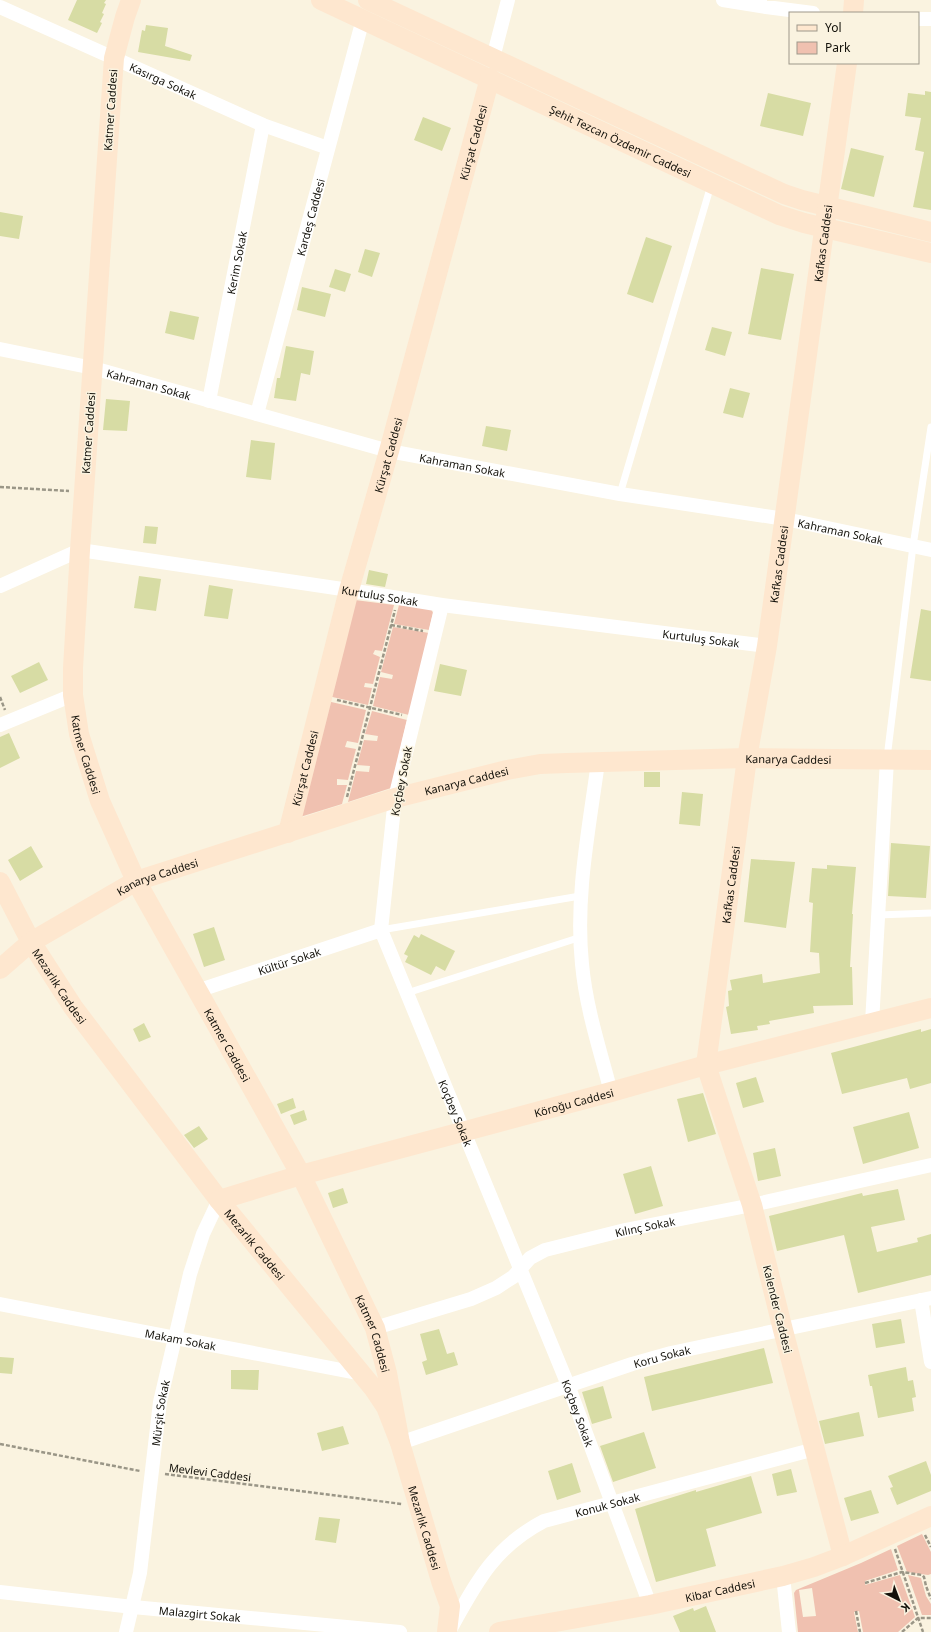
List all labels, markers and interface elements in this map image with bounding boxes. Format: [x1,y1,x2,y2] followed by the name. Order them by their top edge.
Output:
[789,12,919,64] legend
[825,19,842,36] text: Yol
[825,39,851,56] text: Park
[127,59,199,102] street label: Kasırga Sokak
[100,69,120,151] street label: Katmer Caddesi
[547,101,694,180] street label: Şehit Tezcan Özdemir Caddesi
[455,103,490,182] street label: Kürşat Caddesi
[292,177,327,257] street label: Kardeş Caddesi
[810,204,835,283] street label: Kafkas Caddesi
[223,230,250,296] street label: Kerim Sokak
[105,365,193,403] street label: Kahraman Sokak
[78,392,98,474] street label: Katmer Caddesi
[370,416,405,494] street label: Kürşat Caddesi
[418,449,507,480] street label: Kahraman Sokak
[796,514,885,547] street label: Kahraman Sokak
[765,525,791,604] street label: Kafkas Caddesi
[341,581,419,609] street label: Kurtuluş Sokak
[662,625,741,650] street label: Kurtuluş Sokak
[69,714,105,796] street label: Katmer Caddesi
[288,729,321,807] street label: Kürşat Caddesi
[387,745,415,817] street label: Koçbey Sokak
[745,750,832,766] street label: Kanarya Caddesi
[423,762,510,798] street label: Kanarya Caddesi
[717,845,743,924] street label: Kafkas Caddesi
[114,854,200,898] street label: Kanarya Caddesi
[256,943,323,978] street label: Kültür Sokak
[29,945,90,1027] street label: Mezarlık Caddesi
[201,1005,254,1084] street label: Katmer Caddesi
[436,1077,477,1148] street label: Koçbey Sokak
[532,1084,615,1120] street label: Köroğu Caddesi
[222,1206,289,1283] street label: Mezarlık Caddesi
[613,1213,676,1240] street label: Kılınç Sokak
[760,1263,796,1355] street label: Kalender Caddesi
[352,1292,394,1374] street label: Katmer Caddesi
[144,1325,218,1353] street label: Makam Sokak
[632,1342,692,1371] street label: Koru Sokak
[559,1377,598,1449] street label: Koçbey Sokak
[147,1378,173,1447] street label: Mürşit Sokak
[168,1460,252,1484] street label: Mevlevi Caddesi
[406,1484,445,1572] street label: Mezarlık Caddesi
[573,1488,641,1520] street label: Konuk Sokak
[684,1575,756,1605] street label: Kibar Caddesi
[879,1580,919,1620] north arrow
[898,1600,914,1616] text: K
[158,1602,242,1625] street label: Malazgirt Sokak

